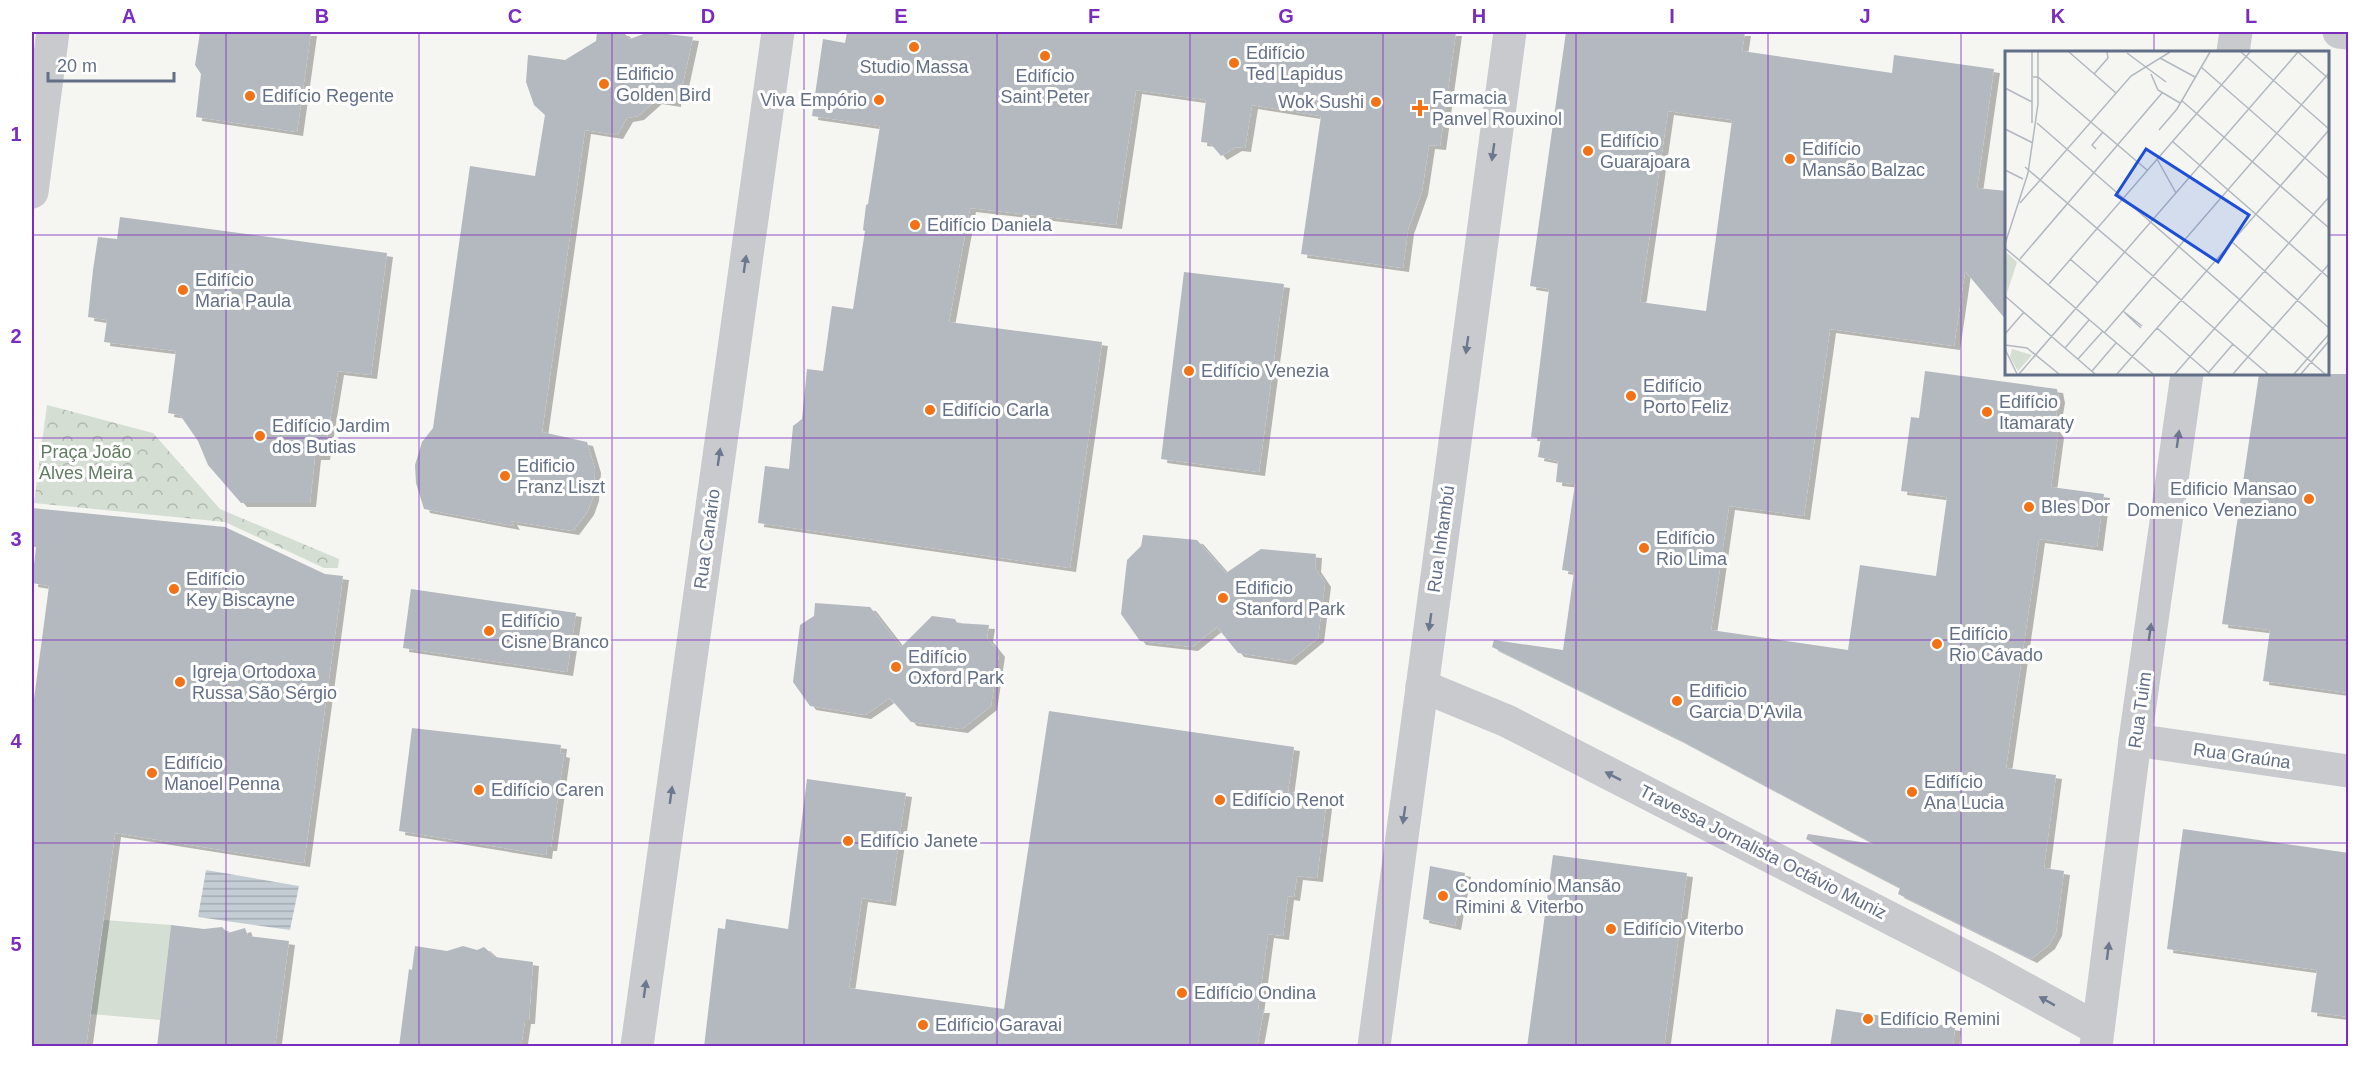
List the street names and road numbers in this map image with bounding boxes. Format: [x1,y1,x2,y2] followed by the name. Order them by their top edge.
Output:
[1424,484,1458,594] street label: Rua Inhambú
[690,488,724,590] street label: Rua Canário
[2125,670,2155,750] street label: Rua Tuim
[2192,739,2293,773] street label: Rua Graúna
[1636,781,1890,923] street label: Travessa Jornalista Octávio Muniz

